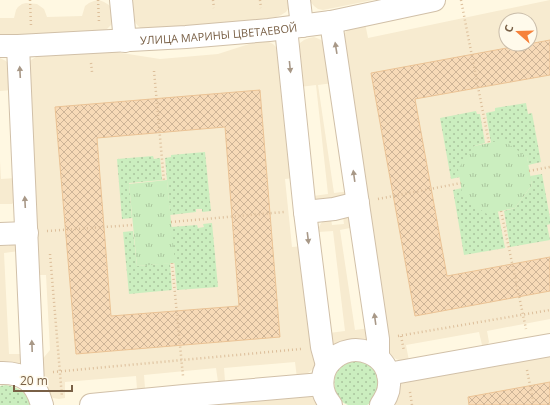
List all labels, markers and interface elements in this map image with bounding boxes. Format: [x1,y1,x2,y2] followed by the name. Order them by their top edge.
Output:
[498,12,538,52] north arrow
[140,19,298,47] street label: УЛИЦА МАРИНЫ ЦВЕТАЕВОЙ
[500,23,516,34] text: С
[332,41,338,54] one-way arrow
[287,61,293,73] one-way arrow
[16,66,23,78] one-way arrow
[351,170,357,182] one-way arrow
[22,196,29,208] one-way arrow
[305,232,312,244] one-way arrow
[372,313,378,325] one-way arrow
[28,340,35,352] one-way arrow
[14,367,72,393] scale bar
[20,372,48,389] text: 20 m

